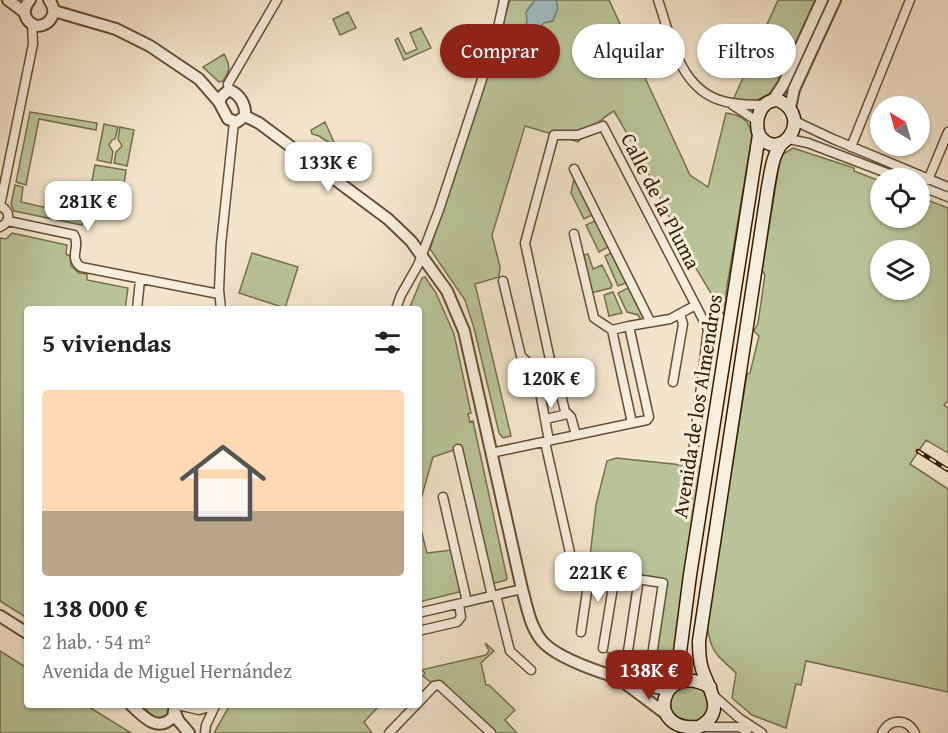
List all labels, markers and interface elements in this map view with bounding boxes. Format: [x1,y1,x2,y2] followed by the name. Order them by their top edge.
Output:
[440,24,560,78] chip: Comprar
[572,24,685,78] chip: Alquilar
[697,24,796,78] chip: Filtros
[870,96,930,156] north arrow
[870,96,930,300] map controls
[613,127,709,275] street label: Calle de la Pluma
[279,142,377,193] pin: 133K €
[299,147,357,176] text: 133K €
[870,168,930,228] button: locate
[39,181,137,232] pin: 281K €
[59,186,117,215] text: 281K €
[870,240,930,300] button: layers
[664,292,730,520] street label: Avenida de los Almendros
[42,323,172,362] text: 5 viviendas
[371,326,404,359] icon: filters
[502,358,600,409] pin: 120K €
[522,363,580,392] text: 120K €
[169,429,277,537] icon: home
[549,552,647,603] pin: 221K €
[569,557,627,586] text: 221K €
[42,588,148,627] text: 138 000 €
[42,627,151,656] text: 2 hab. · 54 m²
[600,650,698,701] pin: 138K €
[620,655,678,684] text: 138K €
[42,656,292,685] text: Avenida de Miguel Hernández

